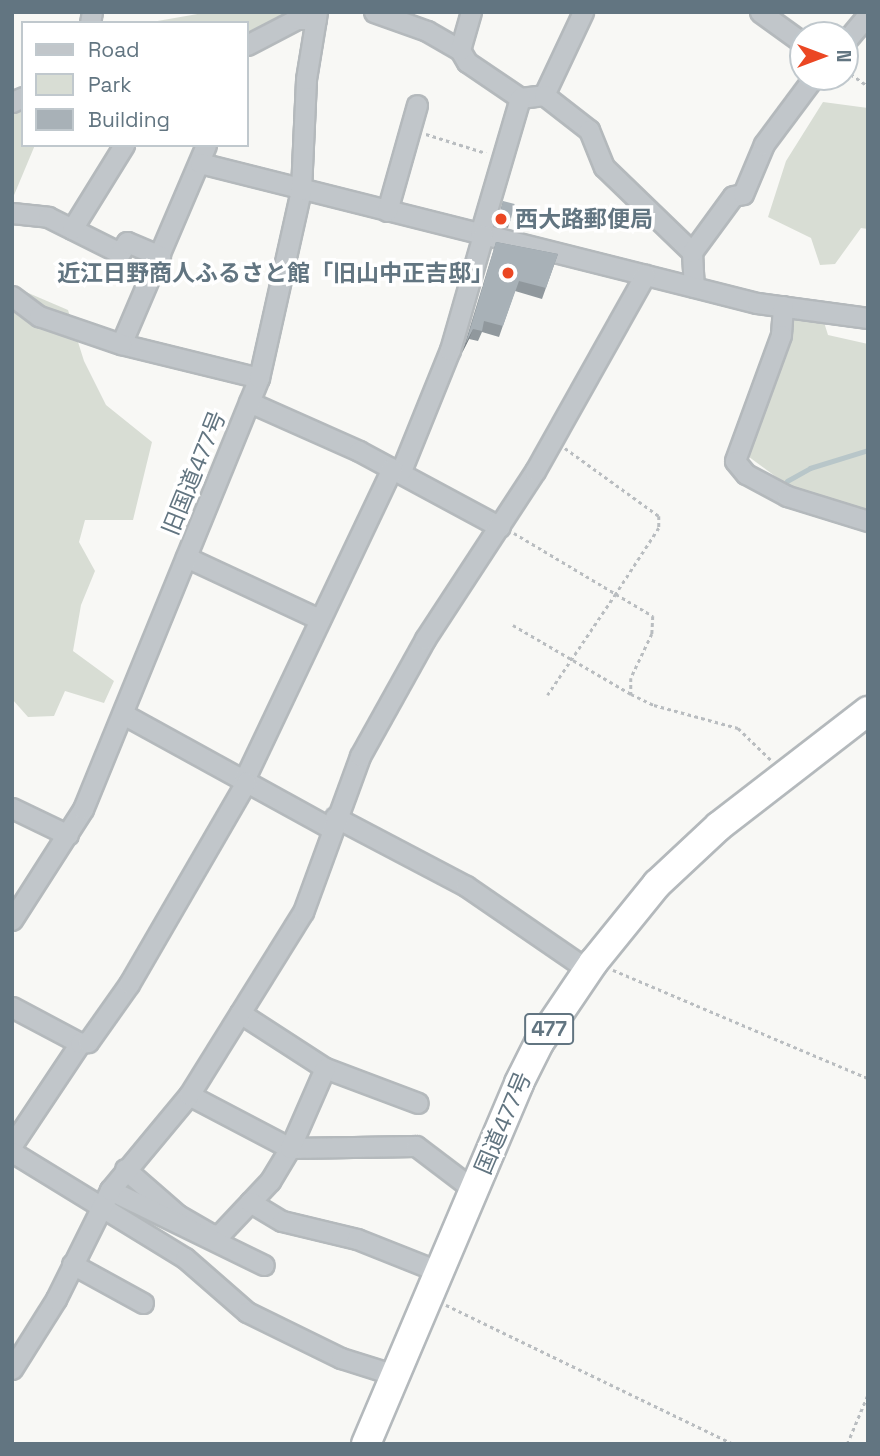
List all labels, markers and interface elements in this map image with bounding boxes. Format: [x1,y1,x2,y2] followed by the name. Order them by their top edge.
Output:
[21,21,248,147] legend
[789,21,859,91] north arrow
[88,36,140,63] text: Road
[831,50,856,62] text: N
[88,71,132,98] text: Park
[88,106,170,133] text: Building
[515,205,653,233] place label: 西大路郵便局
[493,211,509,227] marker: 西大路郵便局
[57,259,494,287] place label: 近江日野商人ふるさと館「旧山中正吉邸」
[500,265,516,281] marker: 近江日野商人ふるさと館「旧山中正吉邸」
[157,407,231,539] street label: 旧国道477号
[523,1012,575,1046] road number: 477
[469,1068,537,1178] street label: 国道477号

